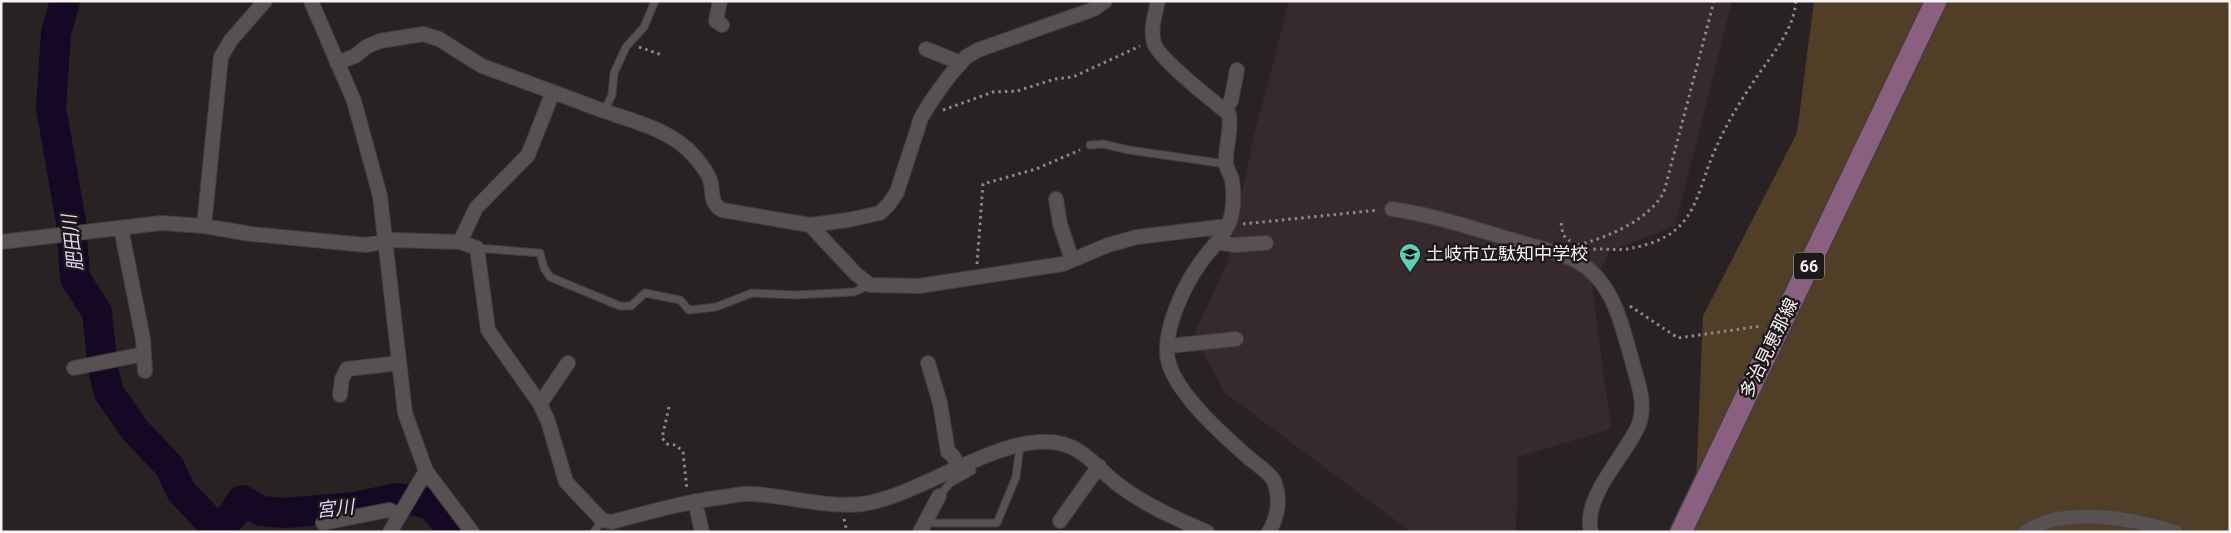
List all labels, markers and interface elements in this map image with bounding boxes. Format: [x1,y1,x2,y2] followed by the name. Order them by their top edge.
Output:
[57,211,87,273] water label: 肥田川
[1398,242,1422,273] school or university icon: 土岐市立駄知中学校
[1426,243,1588,264] place label: 土岐市立駄知中学校
[1794,252,1824,280] road number: 66
[1735,295,1802,401] street label: 多治見恵那線
[315,495,357,522] water label: 宮川

